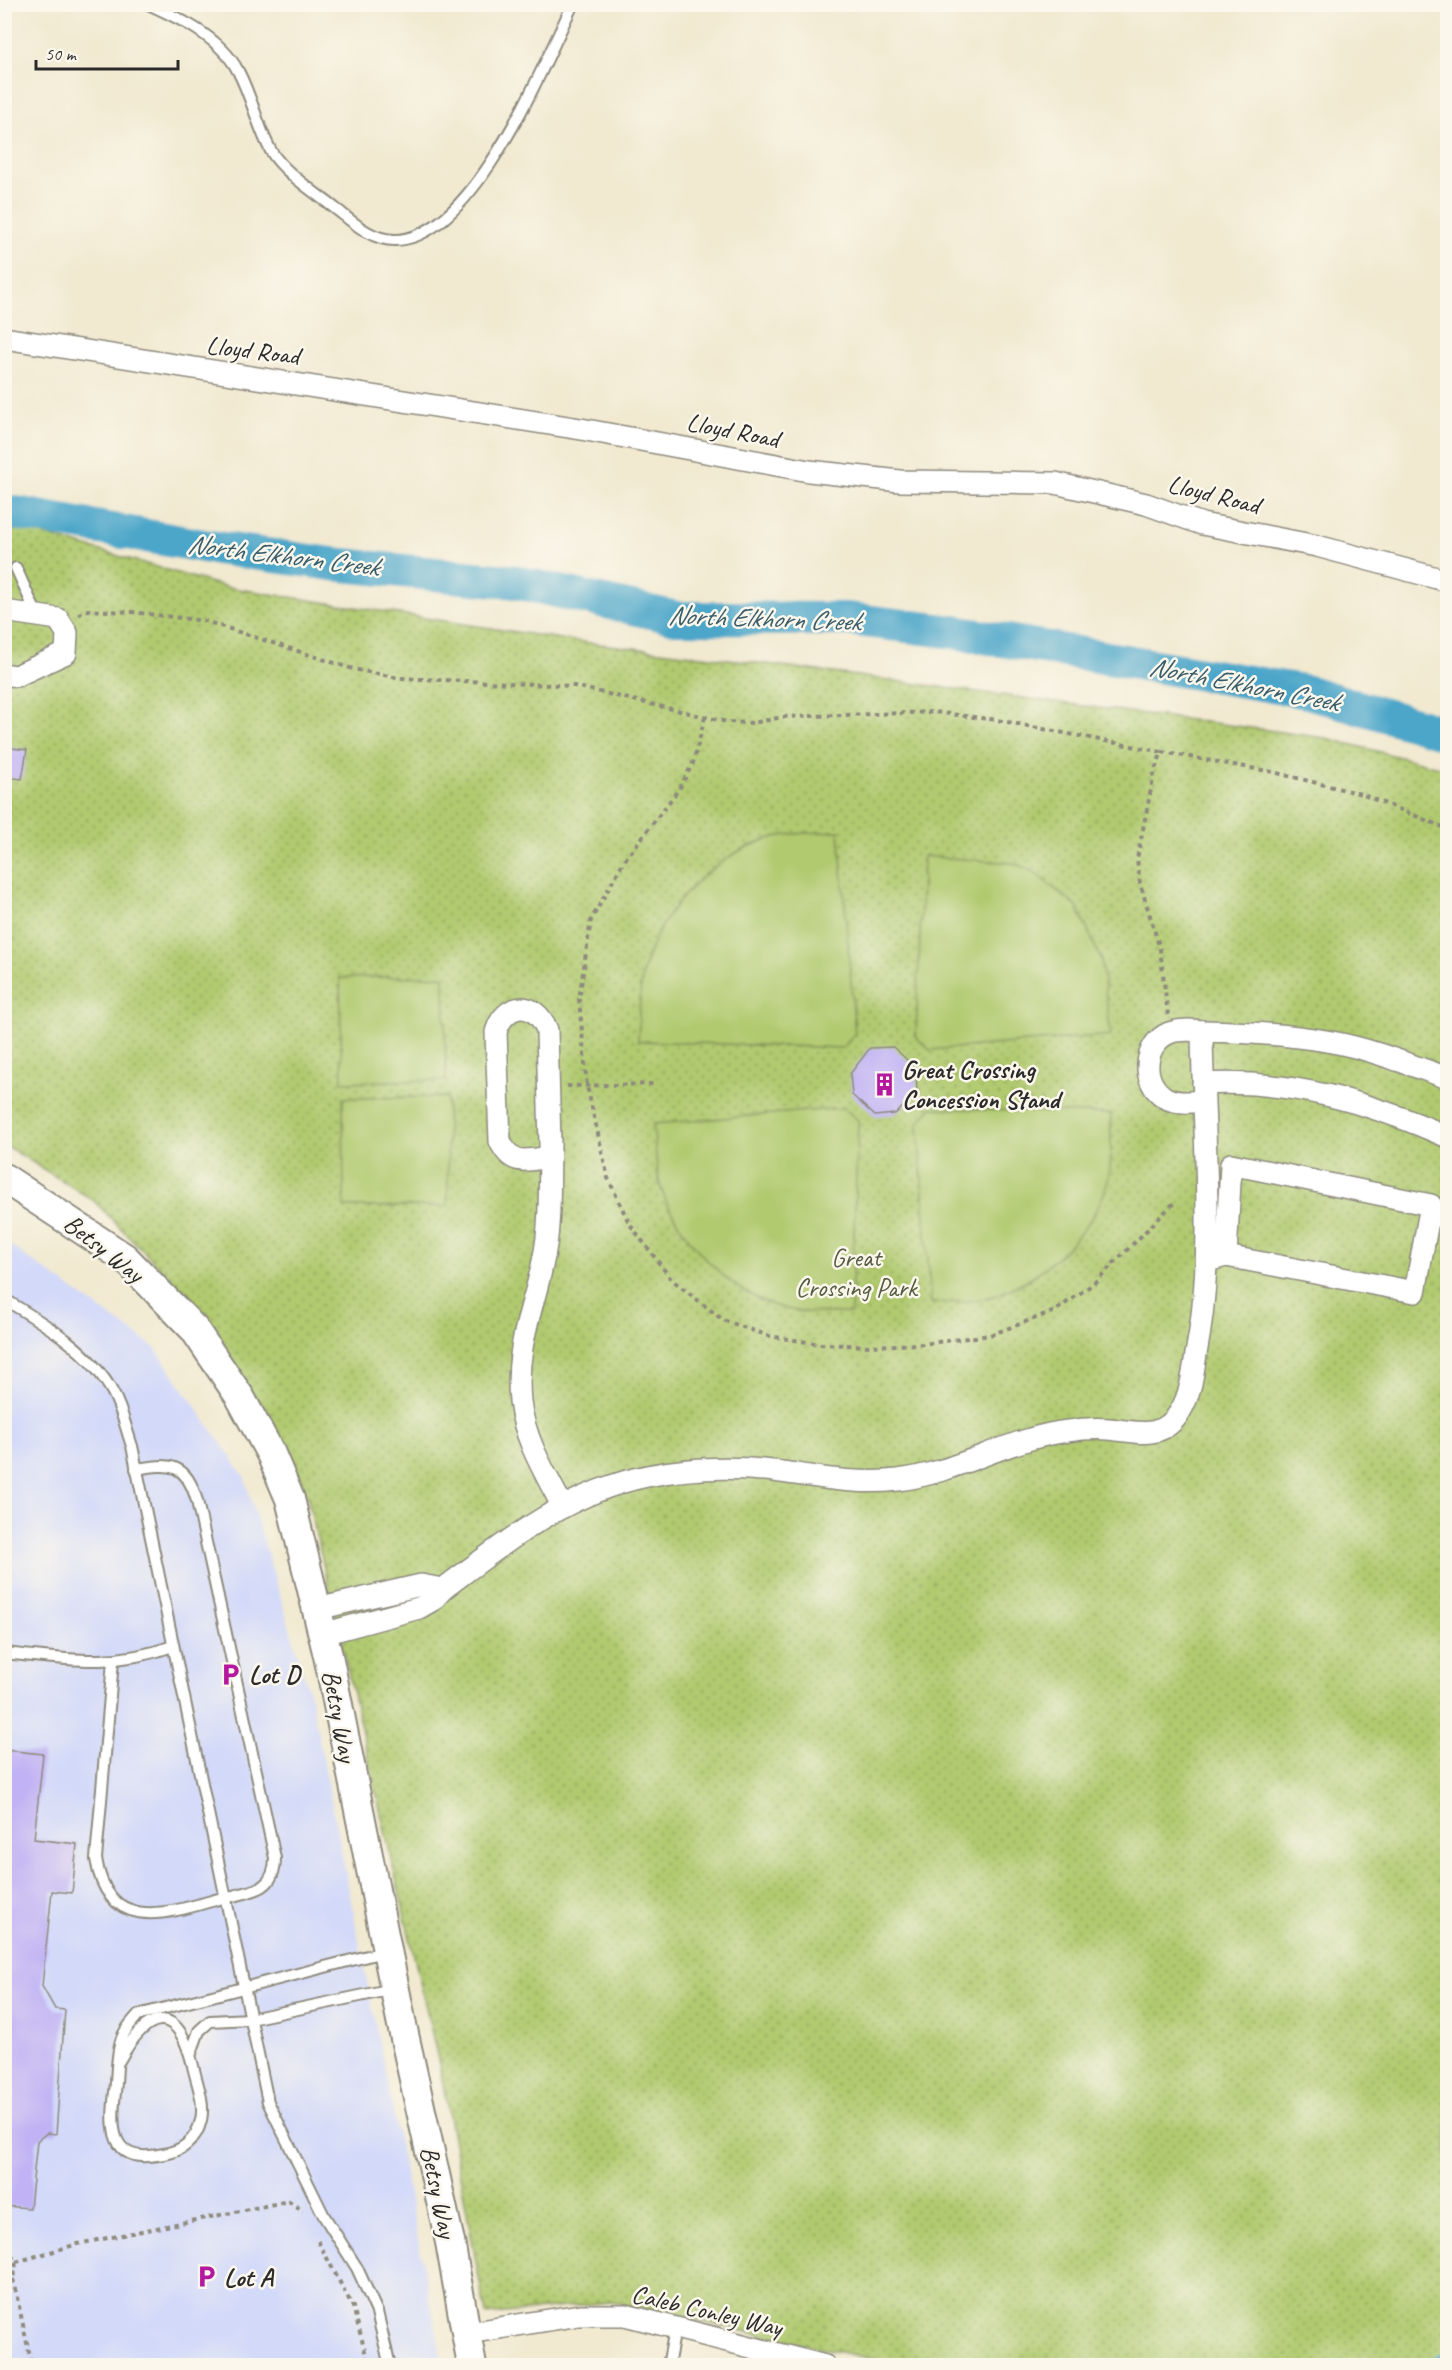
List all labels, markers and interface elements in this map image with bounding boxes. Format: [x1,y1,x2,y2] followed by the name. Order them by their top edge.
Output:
[36,33,178,71] scale bar
[45,43,78,65] text: 50 m
[205,328,305,373] street label: Lloyd Road
[684,405,786,456] street label: Lloyd Road
[1165,467,1267,523] street label: Lloyd Road
[186,526,385,584] water label: North Elkhorn Creek
[668,598,866,639] water label: North Elkhorn Creek
[1147,649,1346,720] water label: North Elkhorn Creek
[902,1053,1064,1116] place label: Great Crossing Concession Stand
[871,1071,897,1097] building icon: Great Crossing Concession Stand
[57,1207,152,1291] street label: Betsy Way
[795,1241,919,1304] park label: Great Crossing Park
[249,1658,302,1691] place label: Lot D
[218,1661,244,1687] parking icon: Lot D
[314,1667,365,1767] street label: Betsy Way
[413,2143,465,2243] street label: Betsy Way
[224,2261,274,2294] place label: Lot A
[193,2264,219,2290] parking icon: Lot A
[628,2277,787,2344] street label: Caleb Conley Way

